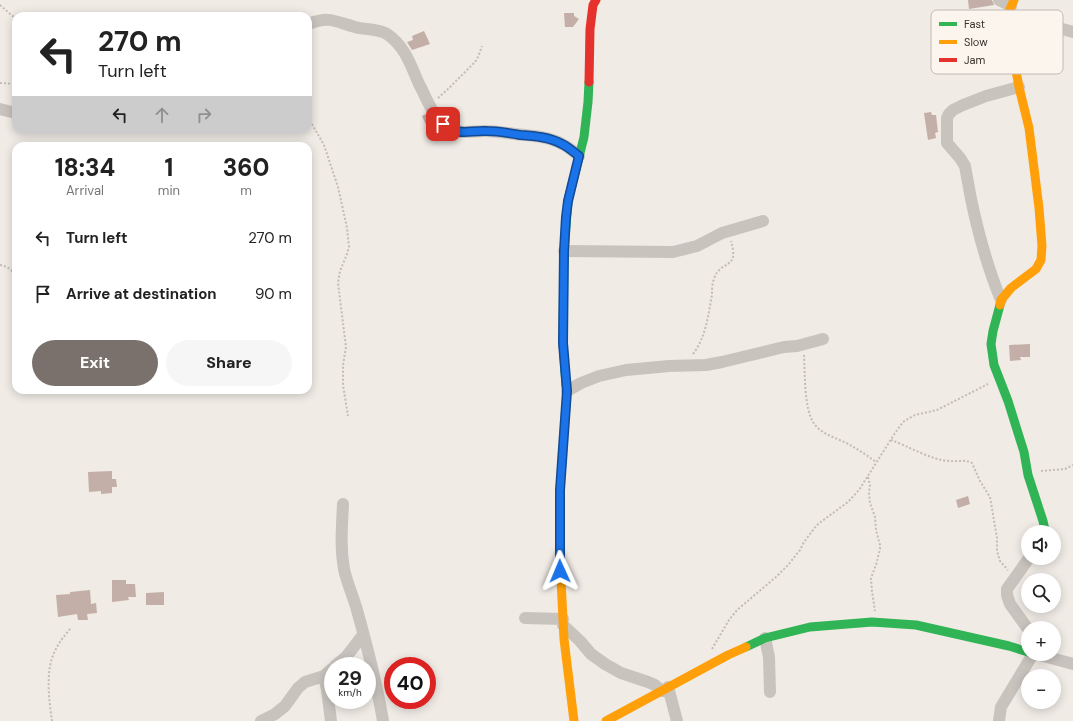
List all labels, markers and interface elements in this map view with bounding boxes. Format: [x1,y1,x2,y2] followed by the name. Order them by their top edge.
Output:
[931,10,1063,74] legend
[964,17,985,31] text: Fast
[98,23,181,60] text: 270 m
[32,28,84,80] icon: left
[964,35,988,49] text: Slow
[964,53,985,67] text: Jam
[98,59,167,83] text: Turn left
[109,104,131,126] icon: left
[151,104,173,126] icon: ahead
[193,104,215,126] icon: right
[426,107,460,141] pin
[432,113,454,135] icon: arrive
[55,152,115,183] text: 18:34
[165,152,173,183] text: 1
[223,152,269,183] text: 360
[66,182,104,199] text: Arrival
[158,182,180,199] text: min
[240,182,252,199] text: m
[32,227,54,249] icon: left
[66,228,127,248] text: Turn left
[248,228,292,248] text: 270 m
[32,283,54,305] icon: arrive
[66,284,217,304] text: Arrive at destination
[255,284,292,304] text: 90 m
[32,340,158,386] button: Exit
[166,340,292,386] button: Share
[1021,525,1061,709] map controls
[1021,525,1061,565] button: sound
[539,550,581,592] position arrow
[1021,573,1061,613] button: search
[1021,621,1061,661] button: +
[384,657,436,709] speed limit sign: 40
[338,665,362,691] text: 29
[1021,669,1061,709] button: −
[338,686,362,699] text: km/h

